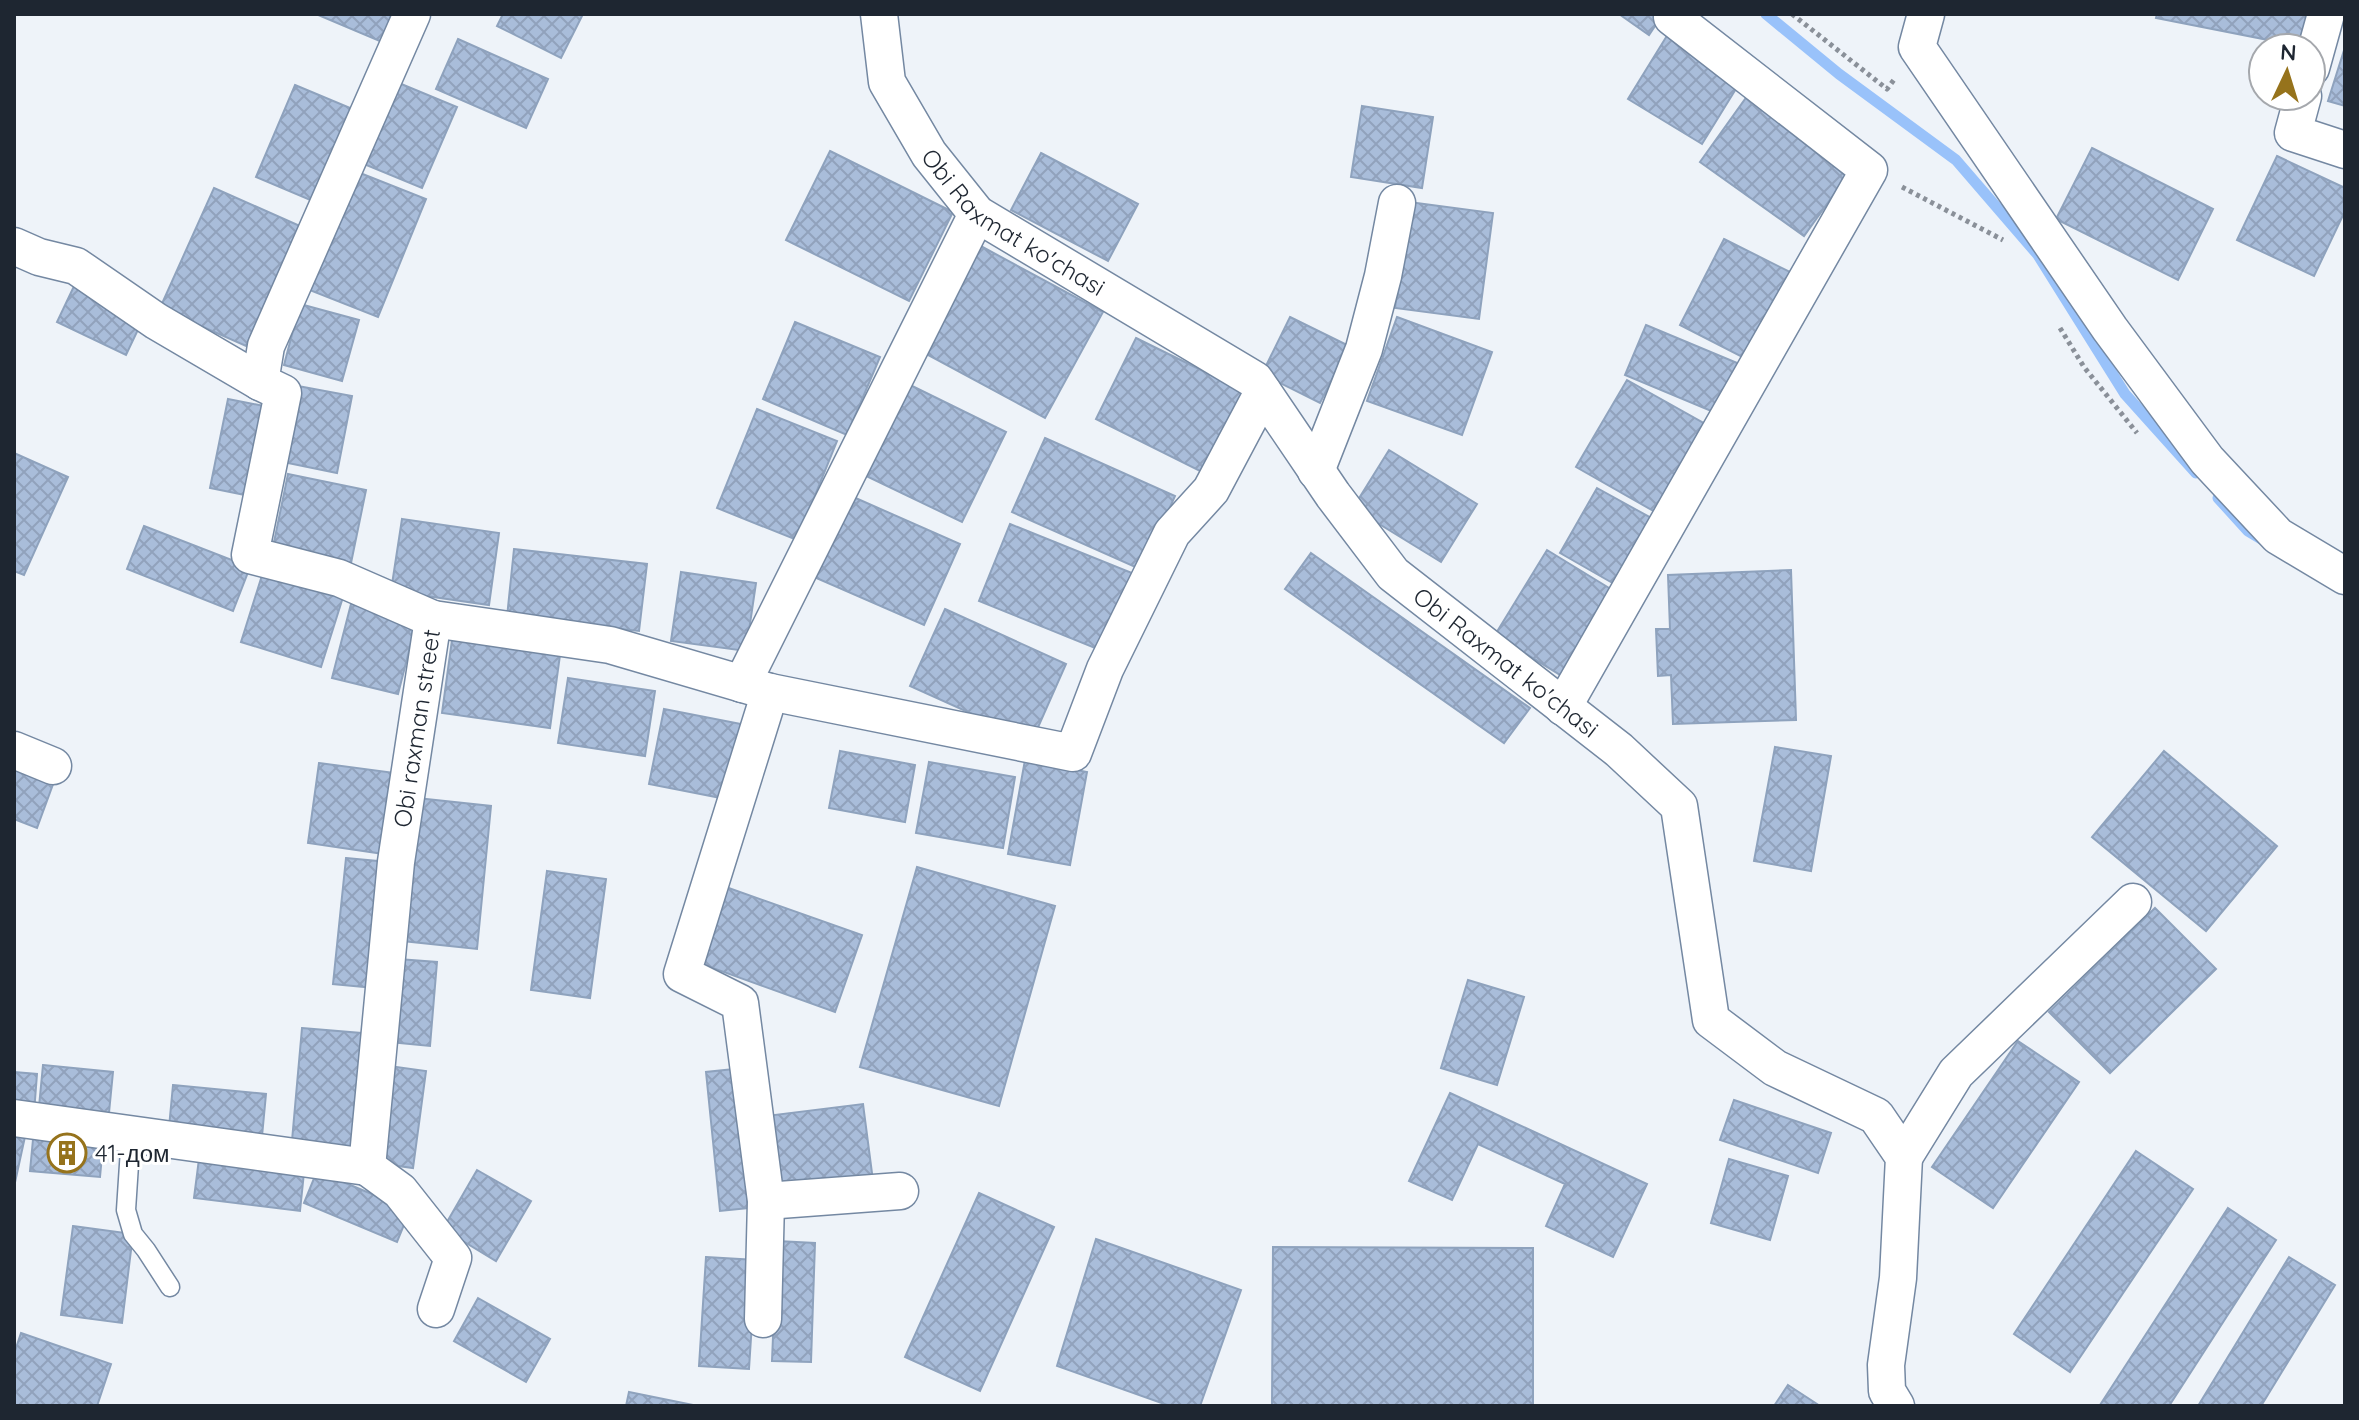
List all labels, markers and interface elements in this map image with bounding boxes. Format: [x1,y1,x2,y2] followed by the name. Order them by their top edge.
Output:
[2247,32,2327,112] north arrow
[2279,38,2297,67] text: N
[915,142,1111,302] street label: Obi Raxmat ko'chasi
[1408,581,1605,744] street label: Obi Raxmat ko'chasi
[386,627,446,829] street label: Obi raxman street
[46,1132,88,1174] building icon: 41-дом
[95,1138,170,1168] place label: 41-дом

